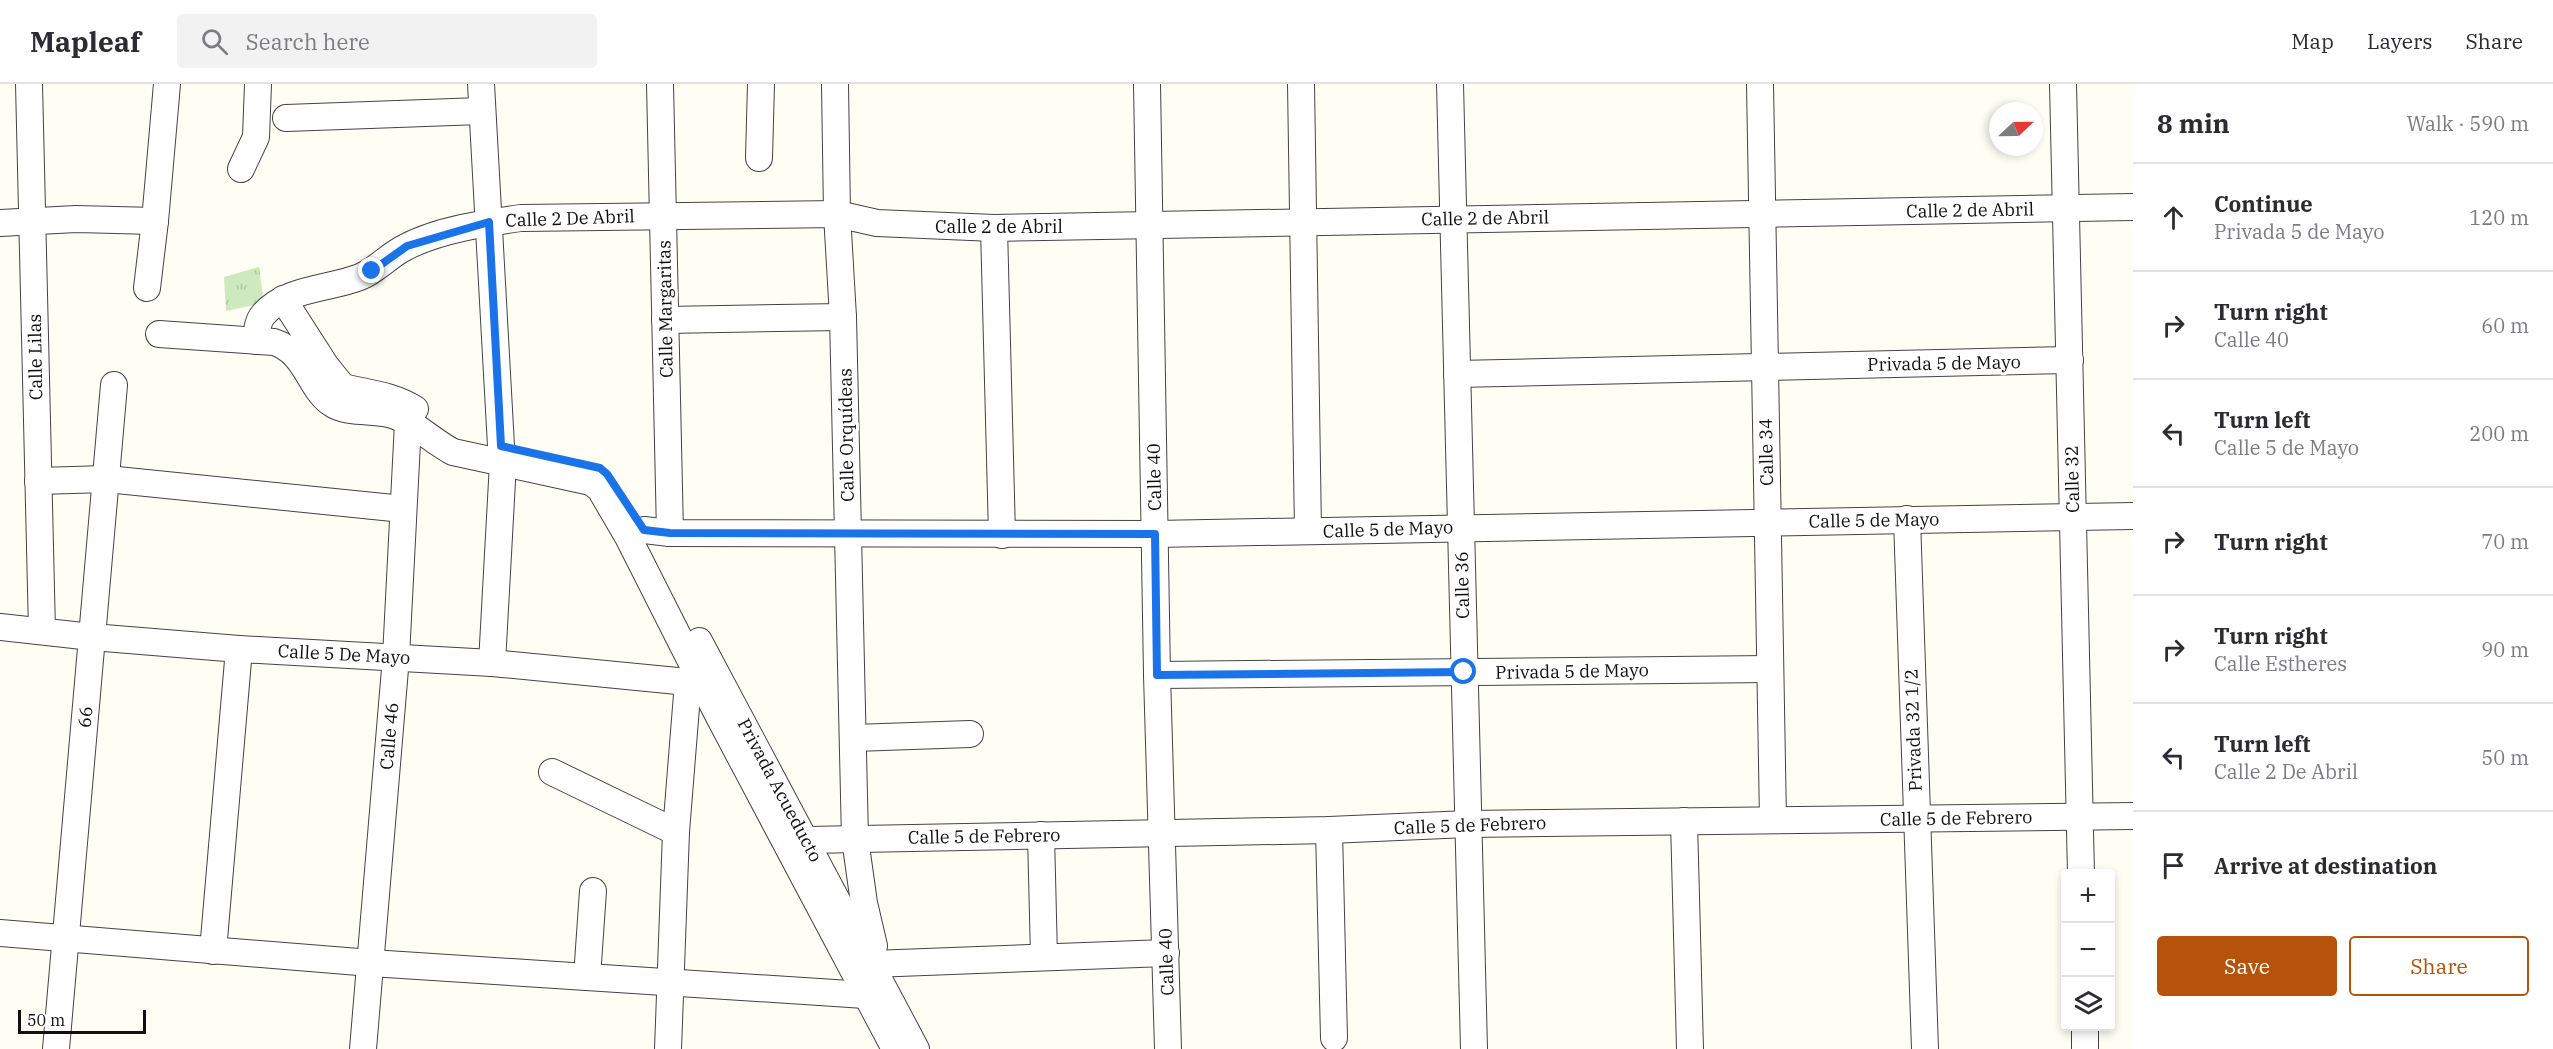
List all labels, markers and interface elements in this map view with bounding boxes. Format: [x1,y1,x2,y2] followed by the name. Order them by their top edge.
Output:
[177,14,597,68] search box
[30,23,141,60] text: Mapleaf
[198,25,231,58] icon: search
[246,27,370,56] text: Search here
[2291,27,2334,55] text: Map
[2367,27,2433,55] text: Layers
[2466,27,2523,55] text: Share
[1989,102,2043,156] north arrow
[2157,106,2230,140] text: 8 min
[2407,110,2529,137] text: Walk · 590 m
[2214,189,2313,218] text: Continue
[1906,197,2034,223] street label: Calle 2 de Abril
[2157,201,2190,234] icon: ahead
[505,204,635,232] street label: Calle 2 De Abril
[2469,204,2529,231] text: 120 m
[1421,205,1549,231] street label: Calle 2 de Abril
[935,215,1063,238] street label: Calle 2 de Abril
[2214,218,2385,245] text: Privada 5 de Mayo
[652,240,678,378] street label: Calle Margaritas
[358,257,384,283] route end
[2214,297,2328,326] text: Turn right
[2157,309,2190,342] icon: right
[2481,312,2529,339] text: 60 m
[23,314,47,400] street label: Calle Lilas
[2214,326,2289,353] text: Calle 40
[1867,350,2021,376] street label: Privada 5 de Mayo
[833,368,859,502] street label: Calle Orquídeas
[2214,405,2310,434] text: Turn left
[2157,417,2190,450] icon: left
[1754,418,1778,486] street label: Calle 34
[2469,420,2529,447] text: 200 m
[2214,434,2359,461] text: Calle 5 de Mayo
[1142,443,1166,511] street label: Calle 40
[2060,445,2084,513] street label: Calle 32
[1808,507,1940,533] street label: Calle 5 de Mayo
[1322,515,1454,543] street label: Calle 5 de Mayo
[2157,525,2190,558] icon: right
[2214,527,2328,556] text: Turn right
[2481,528,2529,555] text: 70 m
[1450,551,1474,619] street label: Calle 36
[2214,621,2328,650] text: Turn right
[2157,633,2190,666] icon: right
[2481,636,2529,663] text: 90 m
[277,639,411,669] street label: Calle 5 De Mayo
[2214,650,2347,677] text: Calle Estheres
[1450,658,1476,684] route start
[1495,658,1649,684] street label: Privada 5 de Mayo
[1899,668,1927,792] street label: Privada 32 1/2
[375,701,403,771] street label: Calle 46
[73,705,97,729] street label: 66
[732,714,828,866] street label: Privada Acueducto
[2214,729,2310,758] text: Turn left
[2157,741,2190,774] icon: left
[2481,744,2529,771] text: 50 m
[2214,758,2358,785] text: Calle 2 De Abril
[1880,805,2032,831] street label: Calle 5 de Febrero
[1393,811,1547,839] street label: Calle 5 de Febrero
[908,823,1060,849] street label: Calle 5 de Febrero
[2157,849,2190,882] icon: arrive
[2214,851,2437,880] text: Arrive at destination
[2061,869,2115,1031] map controls
[2061,869,2115,923] button: +
[2061,923,2115,977] button: −
[1153,928,1179,996] street label: Calle 40
[2157,936,2337,996] button: Save
[2349,936,2529,996] button: Share
[2061,977,2115,1031] button: layers
[18,1007,146,1034] scale bar
[27,1010,65,1030] text: 50 m

